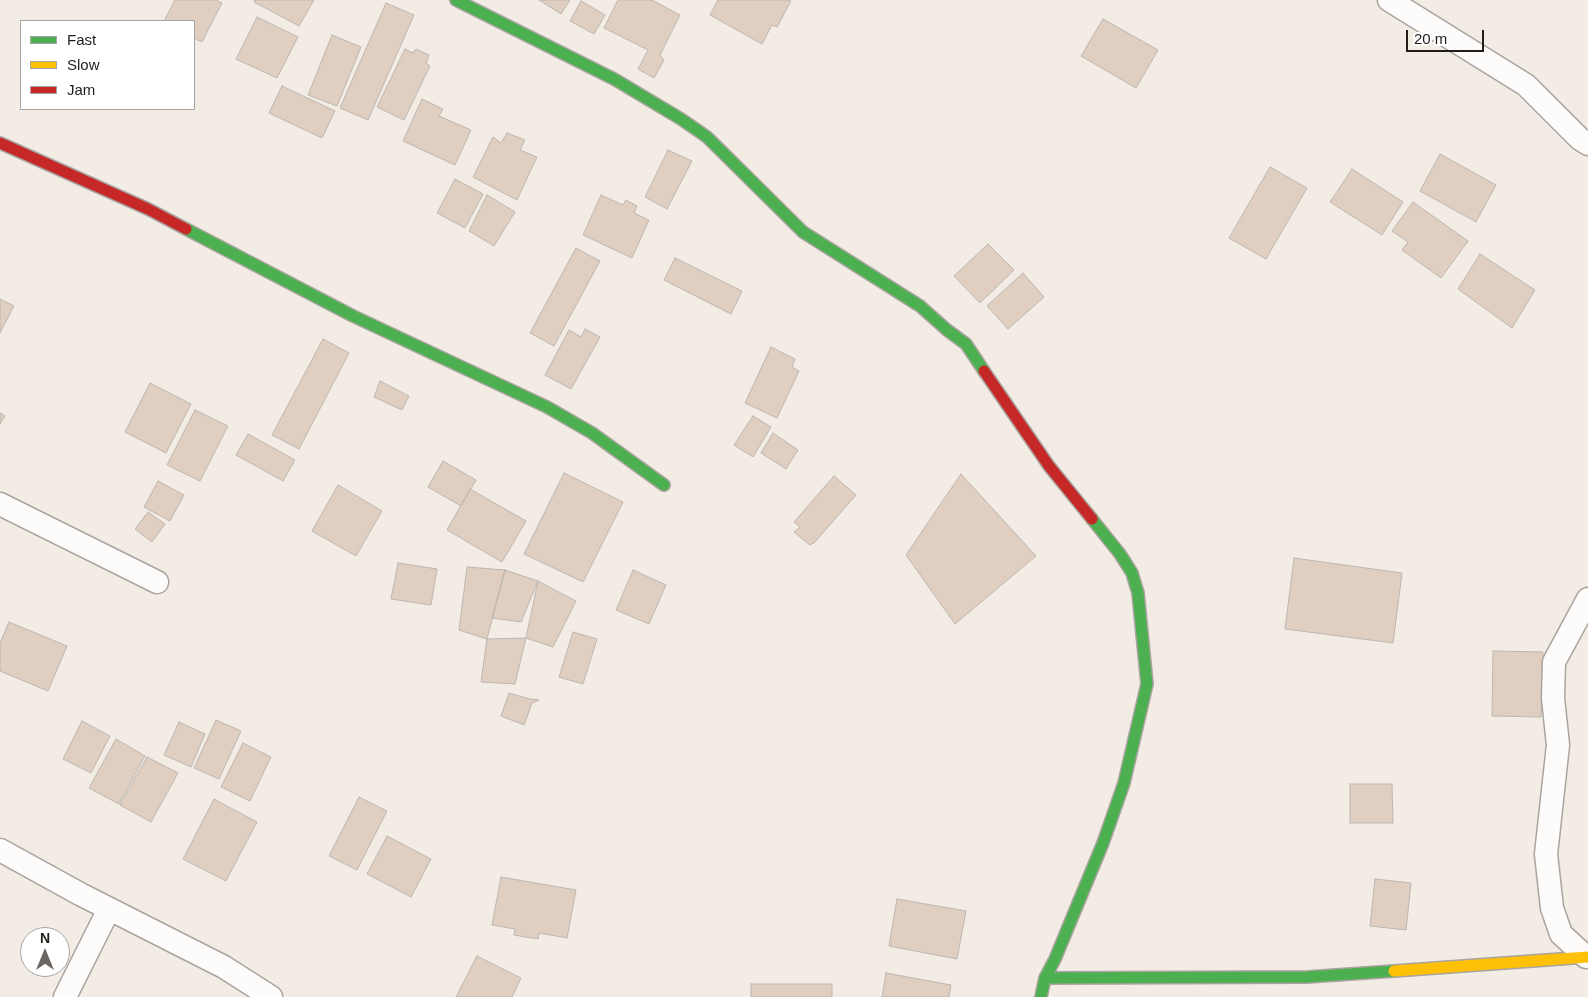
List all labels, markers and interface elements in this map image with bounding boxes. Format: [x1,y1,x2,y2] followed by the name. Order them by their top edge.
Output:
[20,20,195,110] legend
[1408,20,1486,52] scale bar
[1414,30,1447,47] text: 20 m
[67,31,96,48] text: Fast
[67,56,100,73] text: Slow
[67,81,95,98] text: Jam
[20,927,70,977] north arrow
[40,930,50,946] text: N

